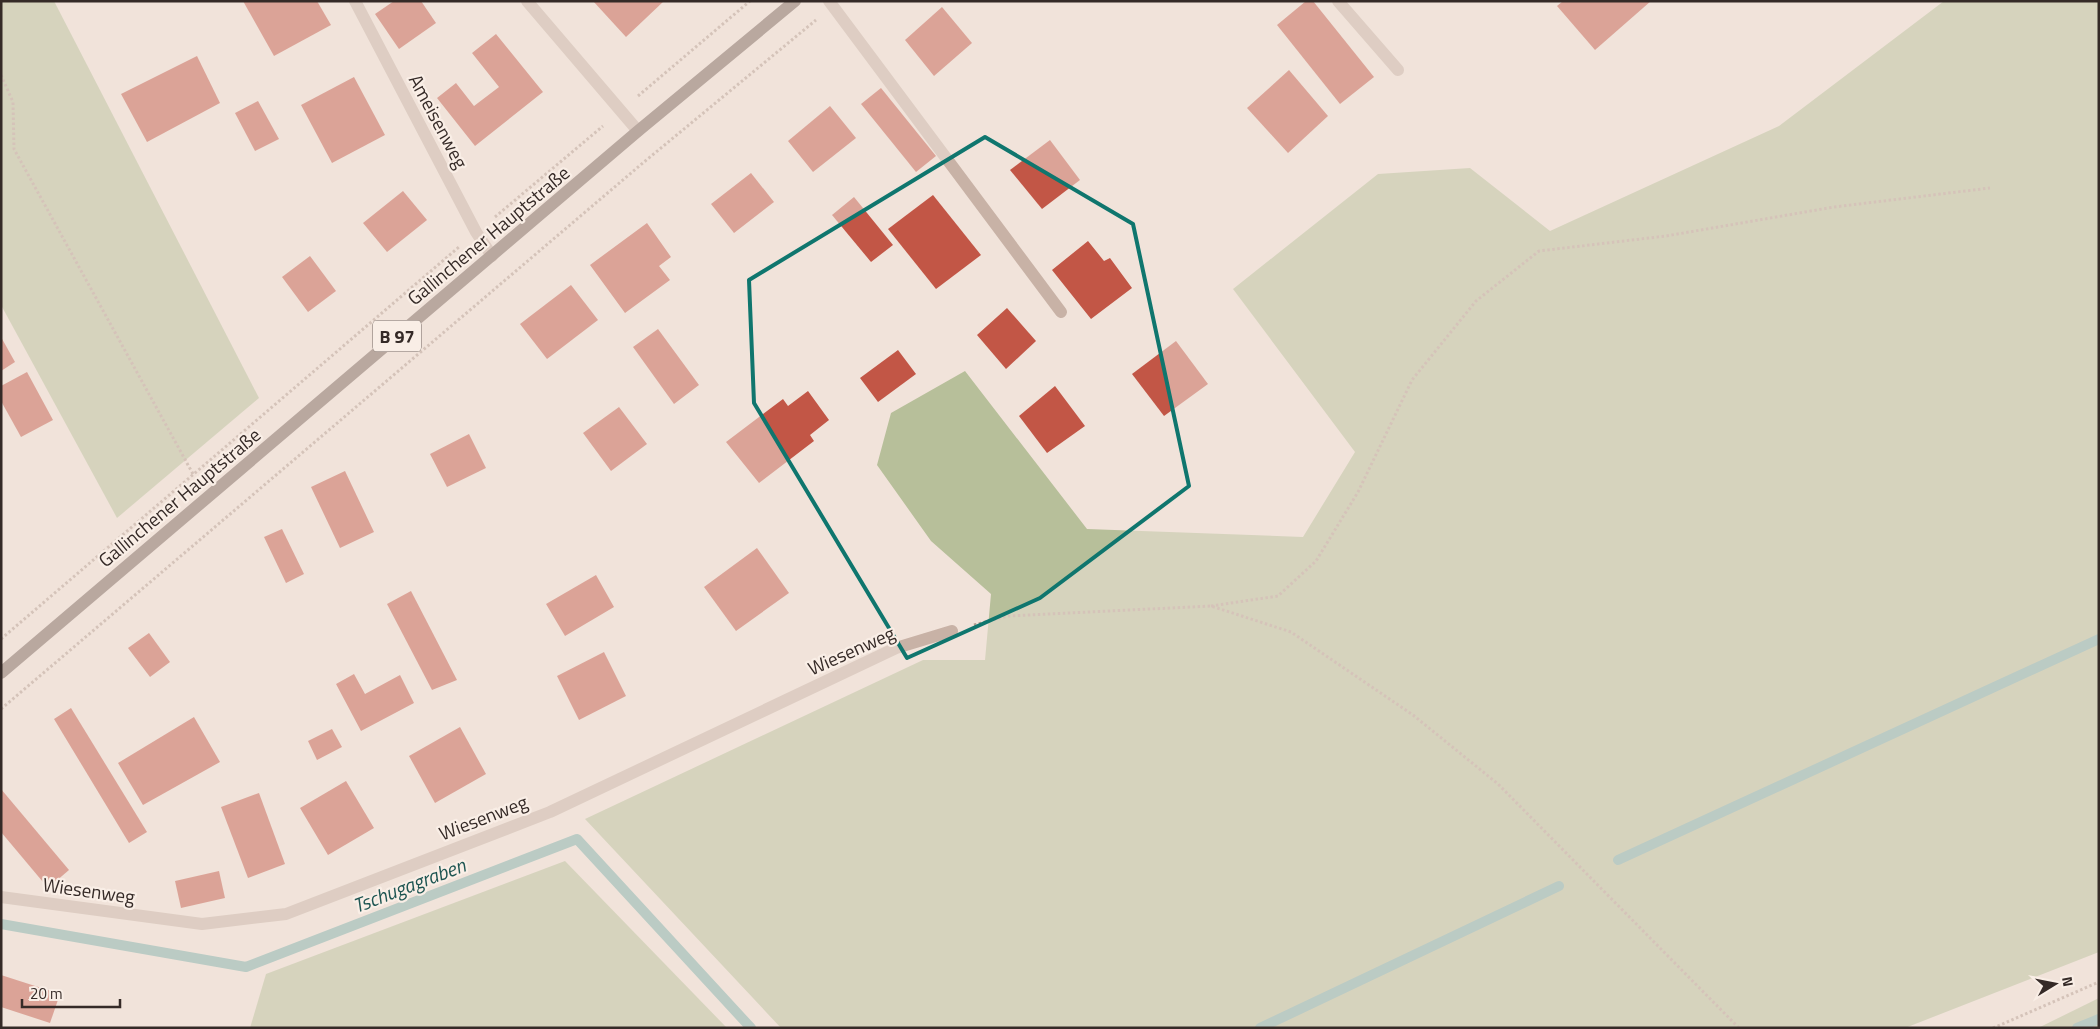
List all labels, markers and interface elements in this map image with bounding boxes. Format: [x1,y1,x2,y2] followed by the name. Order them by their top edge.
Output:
[402,69,476,174] street label: Ameisenweg
[400,158,576,312] street label: Gallinchener Hauptstraße
[373,321,421,352] road number: B 97
[91,420,267,574] street label: Gallinchener Hauptstraße
[803,618,900,682] street label: Wiesenweg
[434,787,532,847] street label: Wiesenweg
[348,849,471,921] water label: Tschugagraben
[41,869,137,911] street label: Wiesenweg
[2030,959,2080,1009] north arrow
[2057,975,2079,988] text: N
[22,976,120,1008] scale bar
[30,982,63,1005] text: 20 m

